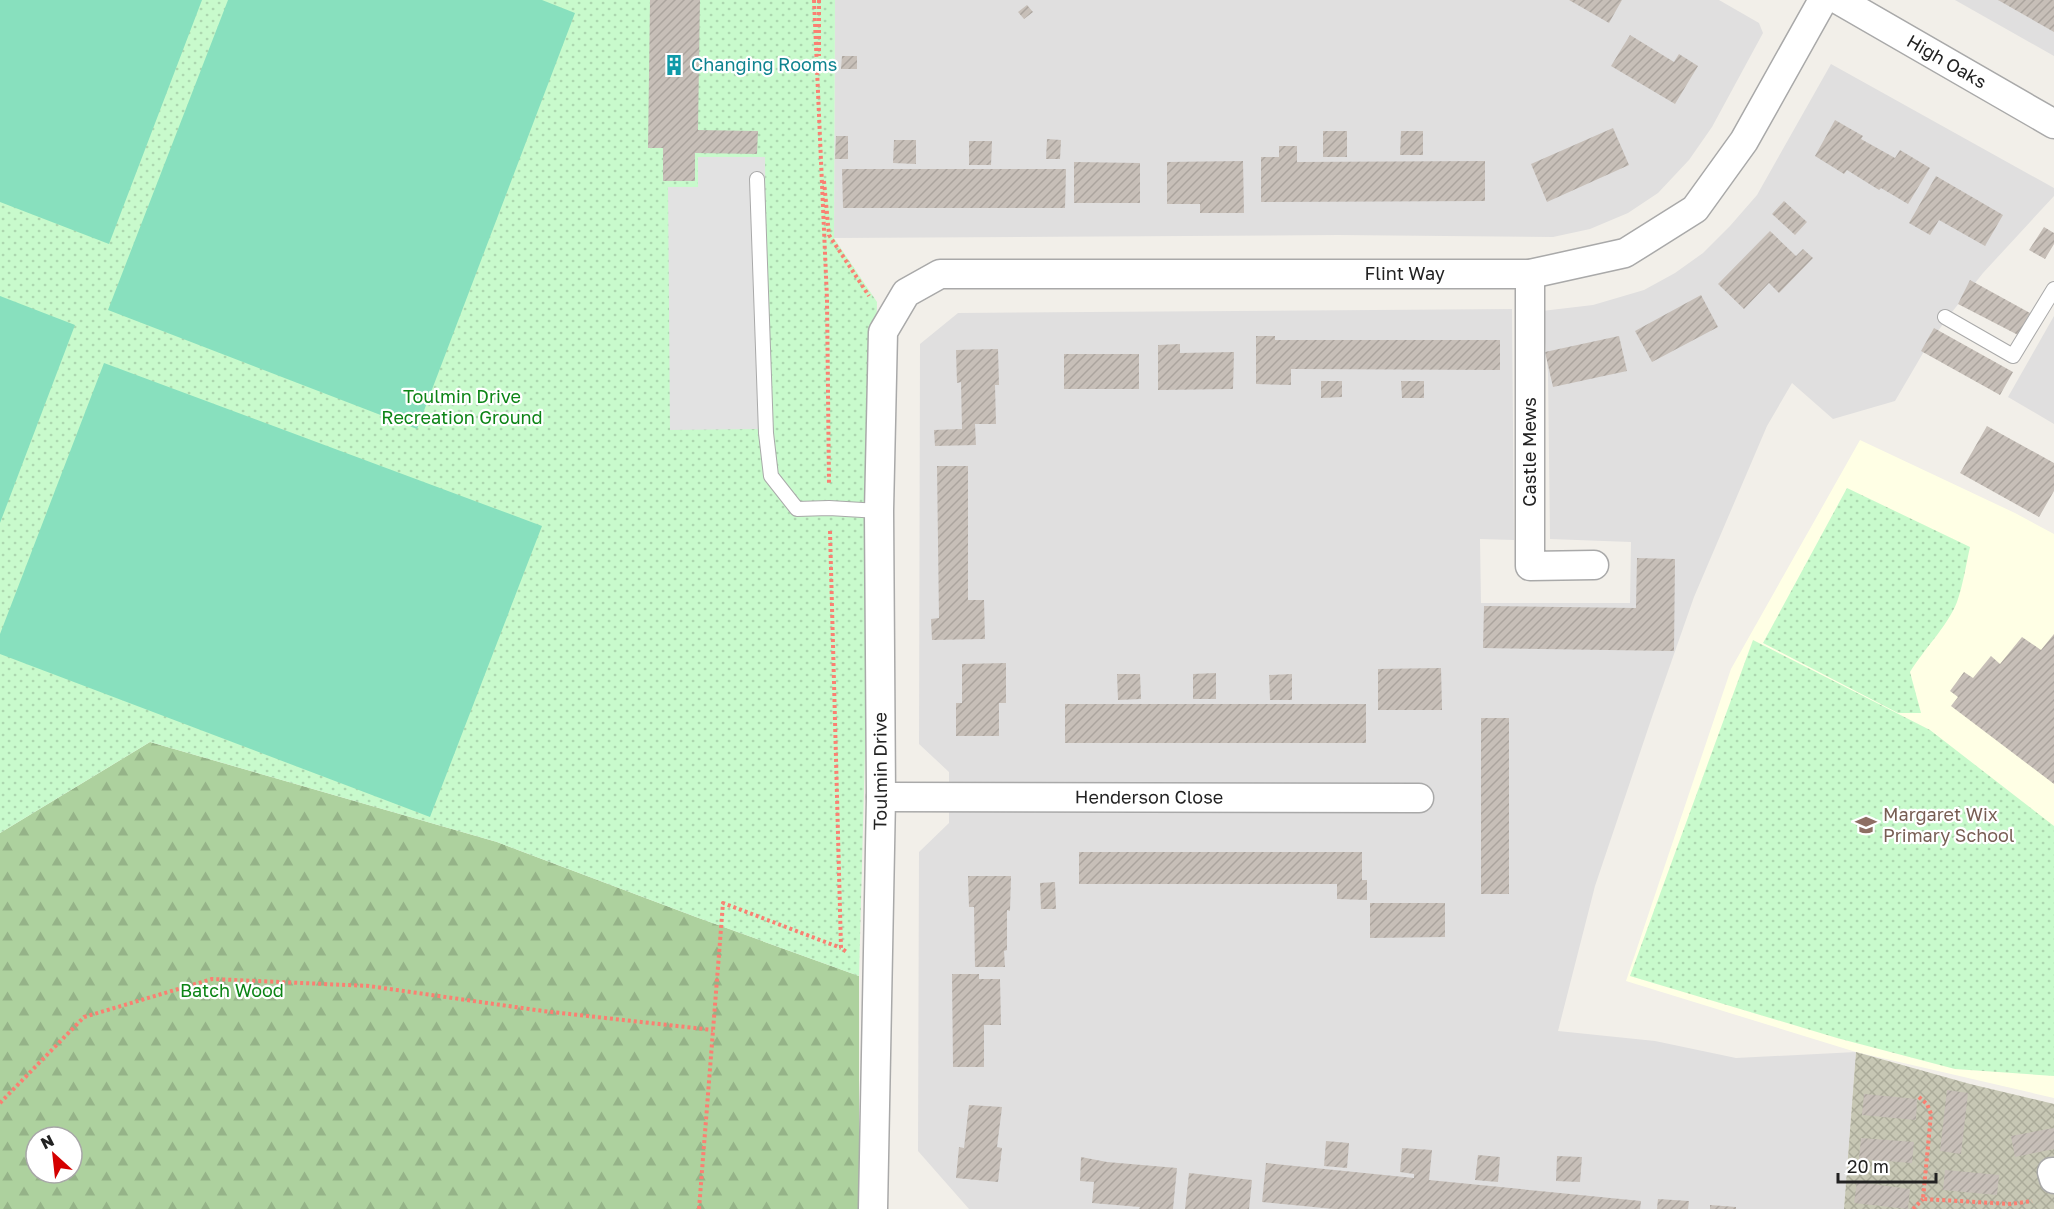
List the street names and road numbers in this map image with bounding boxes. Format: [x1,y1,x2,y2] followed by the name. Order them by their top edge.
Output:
[1903,29,1991,93] street label: High Oaks
[1364,262,1445,284] street label: Flint Way
[1518,397,1540,507] street label: Castle Mews
[868,712,891,830] street label: Toulmin Drive
[1075,785,1223,808] street label: Henderson Close

